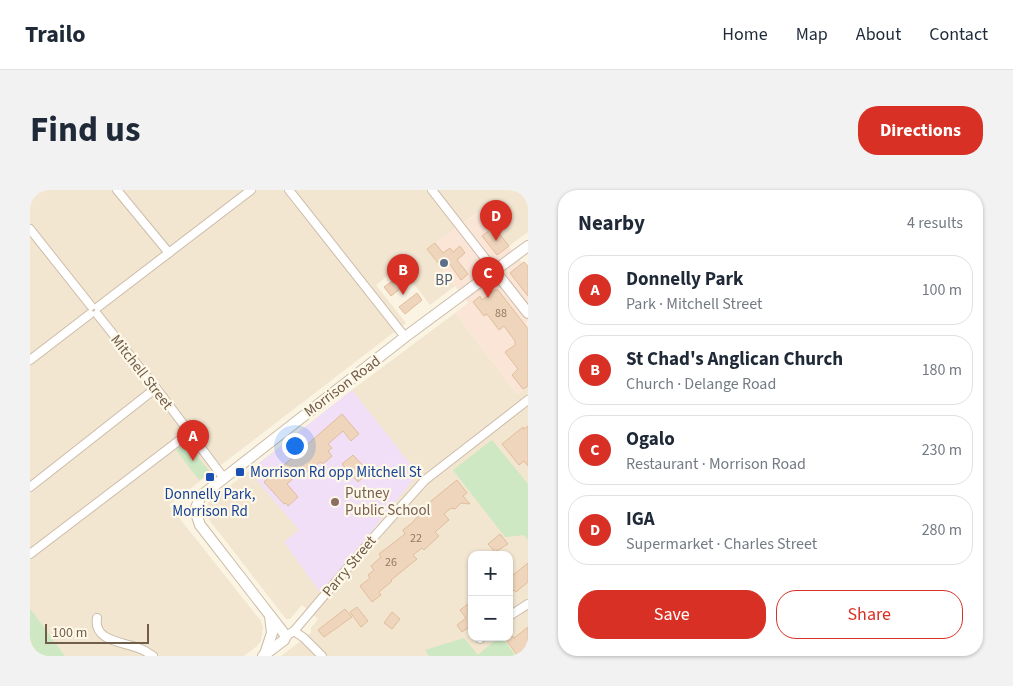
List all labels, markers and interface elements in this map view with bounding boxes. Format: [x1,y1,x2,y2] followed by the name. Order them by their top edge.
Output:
[25,17,86,52] text: Trailo
[722,22,768,47] text: Home
[796,22,828,47] text: Map
[856,22,901,47] text: About
[929,22,988,47] text: Contact
[30,105,140,155] text: Find us
[858,106,983,155] button: Directions
[480,200,512,241] pin: D
[578,208,645,238] text: Nearby
[907,212,963,234] text: 4 results
[387,254,419,295] pin: B
[438,257,450,269] marker: BP
[472,257,504,298] pin: C
[626,266,743,293] text: Donnelly Park
[435,270,453,291] place label: BP
[590,279,600,301] text: A
[922,279,962,301] text: 100 m
[626,293,762,315] text: Park · Mitchell Street
[495,305,507,322] house number: 88
[106,330,178,414] street label: Mitchell Street
[626,346,843,373] text: St Chad's Anglican Church
[300,351,385,422] street label: Morrison Road
[590,359,600,381] text: B
[922,359,962,381] text: 180 m
[626,373,776,395] text: Church · Delange Road
[177,420,209,461] pin: A
[626,426,675,453] text: Ogalo
[282,433,308,459] your location
[590,439,600,461] text: C
[922,439,962,461] text: 230 m
[626,453,806,475] text: Restaurant · Morrison Road
[250,462,422,483] place label: Morrison Rd opp Mitchell St
[234,466,246,478] marker: Morrison Rd opp Mitchell St
[204,471,216,483] marker: Donnelly Park, Morrison Rd
[345,483,431,521] place label: Putney Public School
[165,484,255,522] place label: Donnelly Park, Morrison Rd
[329,496,341,508] marker: Putney Public School
[626,506,655,533] text: IGA
[590,519,600,541] text: D
[922,519,962,541] text: 280 m
[410,530,422,547] house number: 22
[318,531,381,601] street label: Parry Street
[626,533,817,555] text: Supermarket · Charles Street
[468,551,513,641] map controls
[468,551,513,596] button: +
[385,554,397,571] house number: 26
[578,590,766,639] button: Save
[776,590,963,639] button: Share
[468,596,513,641] button: −
[45,621,149,644] scale bar
[52,623,87,643] text: 100 m

